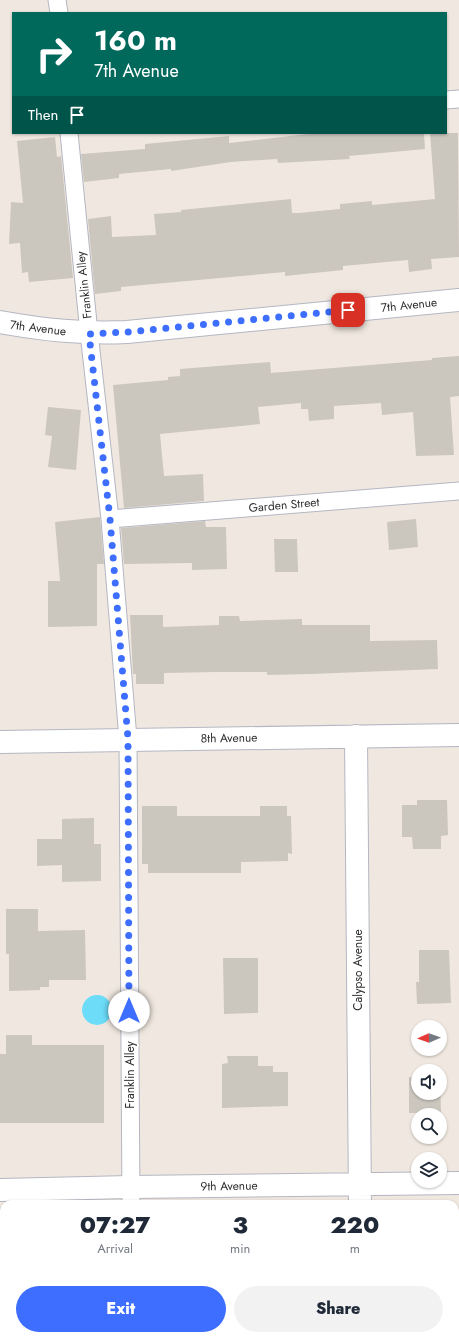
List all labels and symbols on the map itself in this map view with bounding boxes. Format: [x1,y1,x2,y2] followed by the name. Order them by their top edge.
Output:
[71,250,96,320] street label: Franklin Alley
[331,293,365,327] pin
[380,293,438,317] street label: 7th Avenue
[9,316,67,340] street label: 7th Avenue
[248,493,320,517] street label: Garden Street
[200,729,258,747] street label: 8th Avenue
[349,929,367,1011] street label: Calypso Avenue
[108,990,150,1032] position arrow
[411,1020,447,1056] north arrow
[121,1040,139,1109] street label: Franklin Alley
[200,1177,258,1195] street label: 9th Avenue

